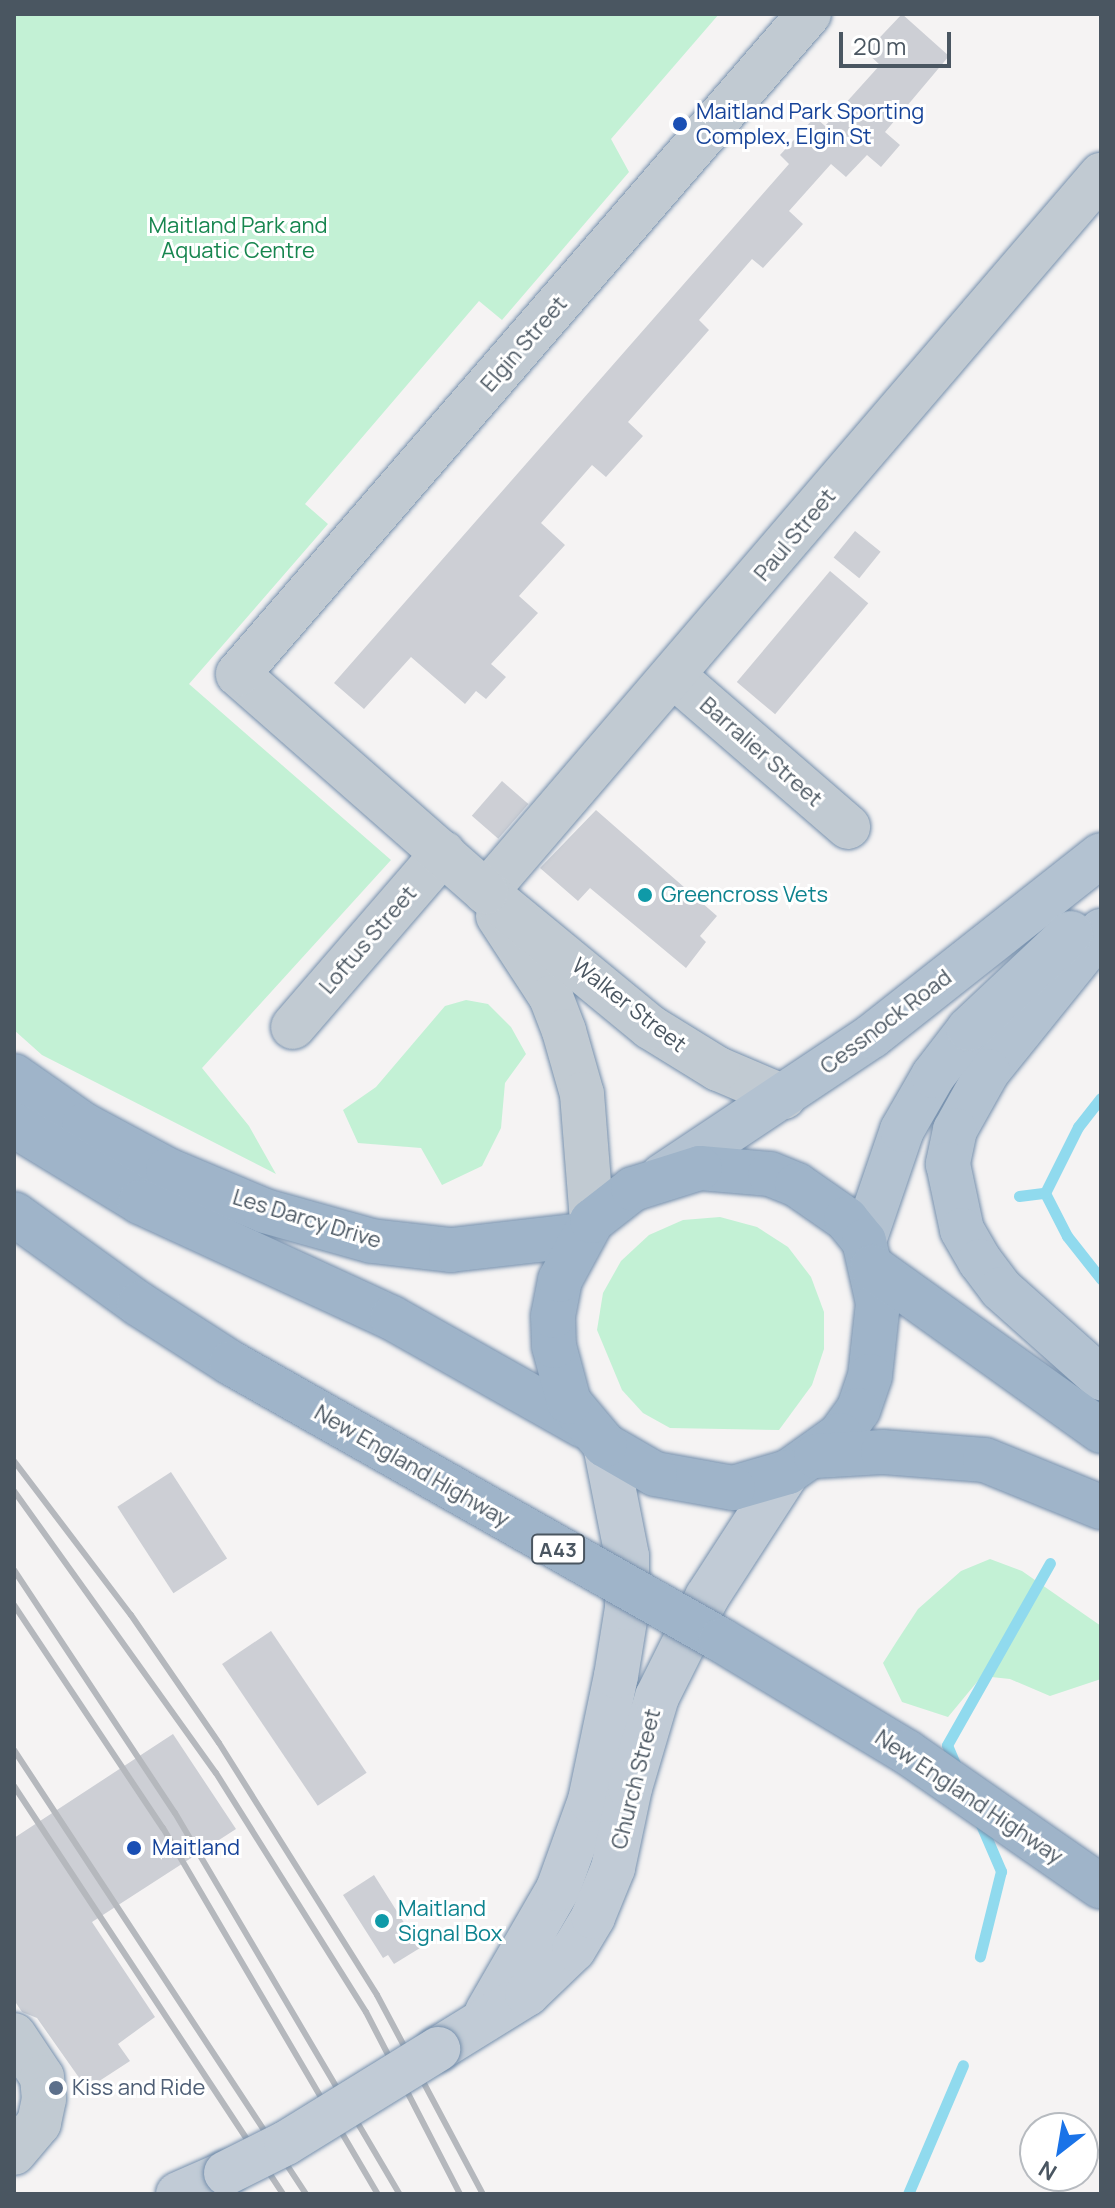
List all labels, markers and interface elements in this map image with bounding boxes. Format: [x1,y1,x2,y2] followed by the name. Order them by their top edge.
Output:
[843,16,955,66] scale bar
[853,29,906,62] text: 20 m
[696,98,924,150] place label: Maitland Park Sporting Complex, Elgin St
[671,115,689,133] marker: Maitland Park Sporting Complex, Elgin St
[149,212,327,264] park label: Maitland Park and Aquatic Centre
[475,291,573,397] street label: Elgin Street
[749,484,841,586] street label: Paul Street
[694,692,828,812] street label: Barralier Street
[314,881,422,999] street label: Loftus Street
[661,882,828,908] place label: Greencross Vets
[636,886,654,904] marker: Greencross Vets
[567,952,691,1058] street label: Walker Street
[815,964,957,1080] street label: Cessnock Road
[230,1184,384,1254] street label: Les Darcy Drive
[310,1399,514,1533] street label: New England Highway
[530,1533,586,1565] road number: A43
[606,1706,666,1852] street label: Church Street
[870,1724,1068,1870] street label: New England Highway
[152,1835,240,1861] place label: Maitland
[123,1837,145,1859] marker: Maitland
[398,1895,502,1946] place label: Maitland Signal Box
[373,1912,391,1930] marker: Maitland Signal Box
[72,2075,205,2101] place label: Kiss and Ride
[47,2079,65,2097] marker: Kiss and Ride
[1019,2112,1099,2192] north arrow
[1033,2154,1062,2188] text: N

